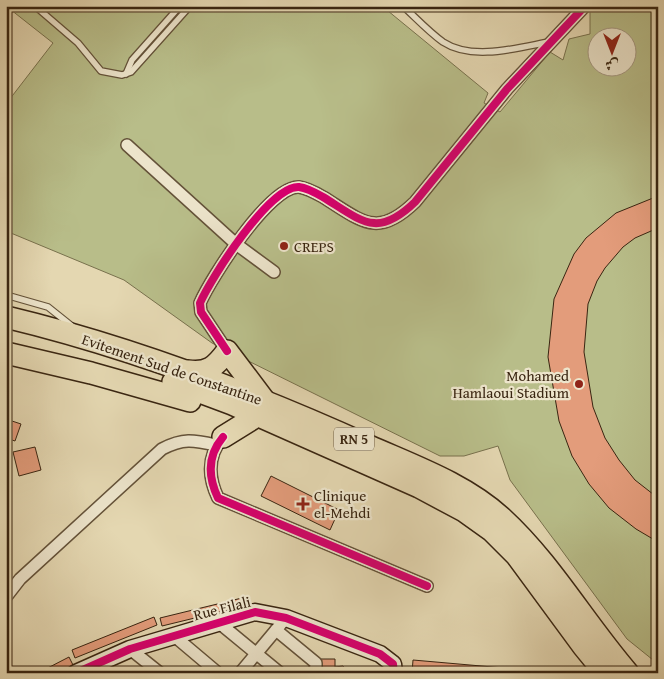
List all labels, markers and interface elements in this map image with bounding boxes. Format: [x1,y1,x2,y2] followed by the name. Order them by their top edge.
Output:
[586,28,636,78] north arrow
[605,55,619,75] text: ش
[294,236,334,257] place label: CREPS
[278,240,290,252] marker: CREPS
[79,328,265,410] street label: Evitement Sud de Constantine
[453,365,570,403] place label: Mohamed Hamlaoui Stadium
[573,378,585,390] marker: Mohamed Hamlaoui Stadium
[334,428,374,450] road number: RN 5
[314,485,370,523] place label: Clinique el-Mehdi
[296,497,310,511] marker: Clinique el-Mehdi
[191,591,253,625] street label: Rue Filali

